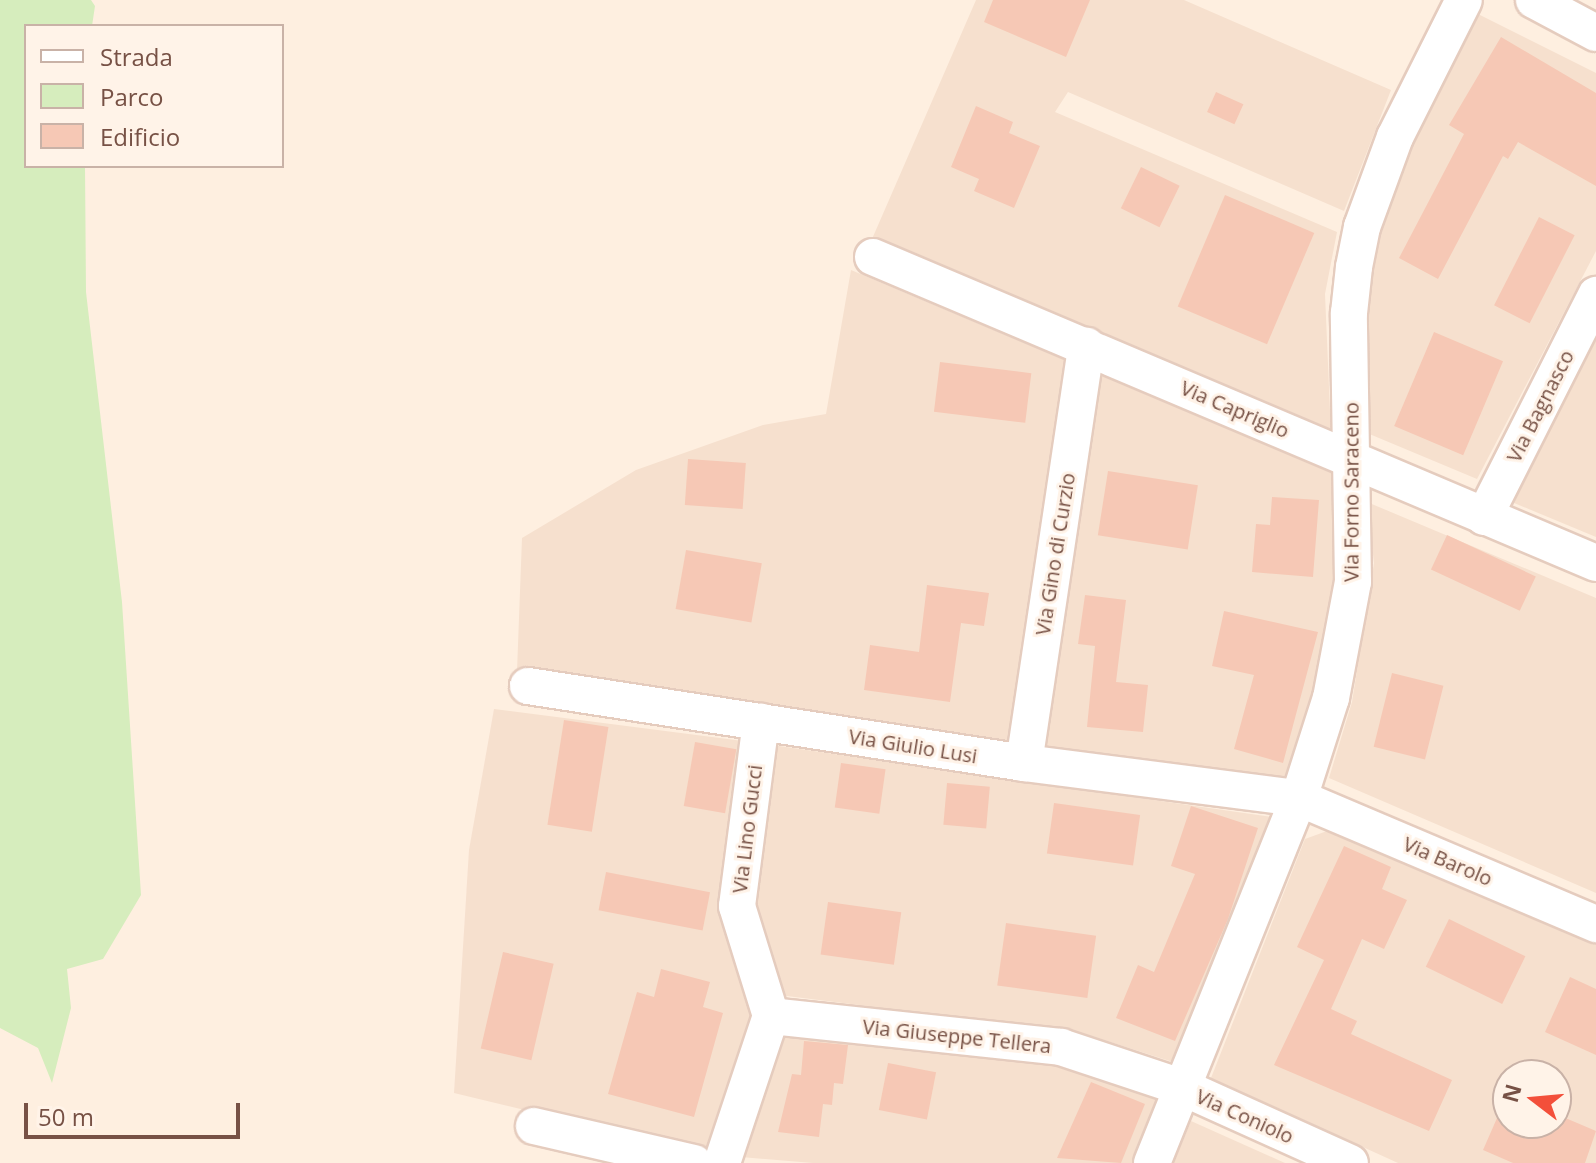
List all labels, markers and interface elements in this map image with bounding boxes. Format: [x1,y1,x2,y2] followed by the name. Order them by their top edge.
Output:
[24,24,284,168] legend
[100,40,173,73] text: Strada
[100,80,164,113] text: Parco
[100,120,180,153] text: Edificio
[1501,346,1579,466] street label: Via Bagnasco
[1177,375,1293,443] street label: Via Capriglio
[1339,402,1363,582] street label: Via Forno Saraceno
[1030,471,1080,637] street label: Via Gino di Curzio
[847,724,979,768] street label: Via Giulio Lusi
[727,763,767,895] street label: Via Lino Gucci
[1400,831,1496,891] street label: Via Barolo
[861,1014,1053,1058] street label: Via Giuseppe Tellera
[1492,1059,1572,1139] north arrow
[1494,1080,1528,1106] text: N
[1192,1084,1298,1148] street label: Via Coniolo
[28,1087,244,1137] scale bar
[38,1100,94,1133] text: 50 m

